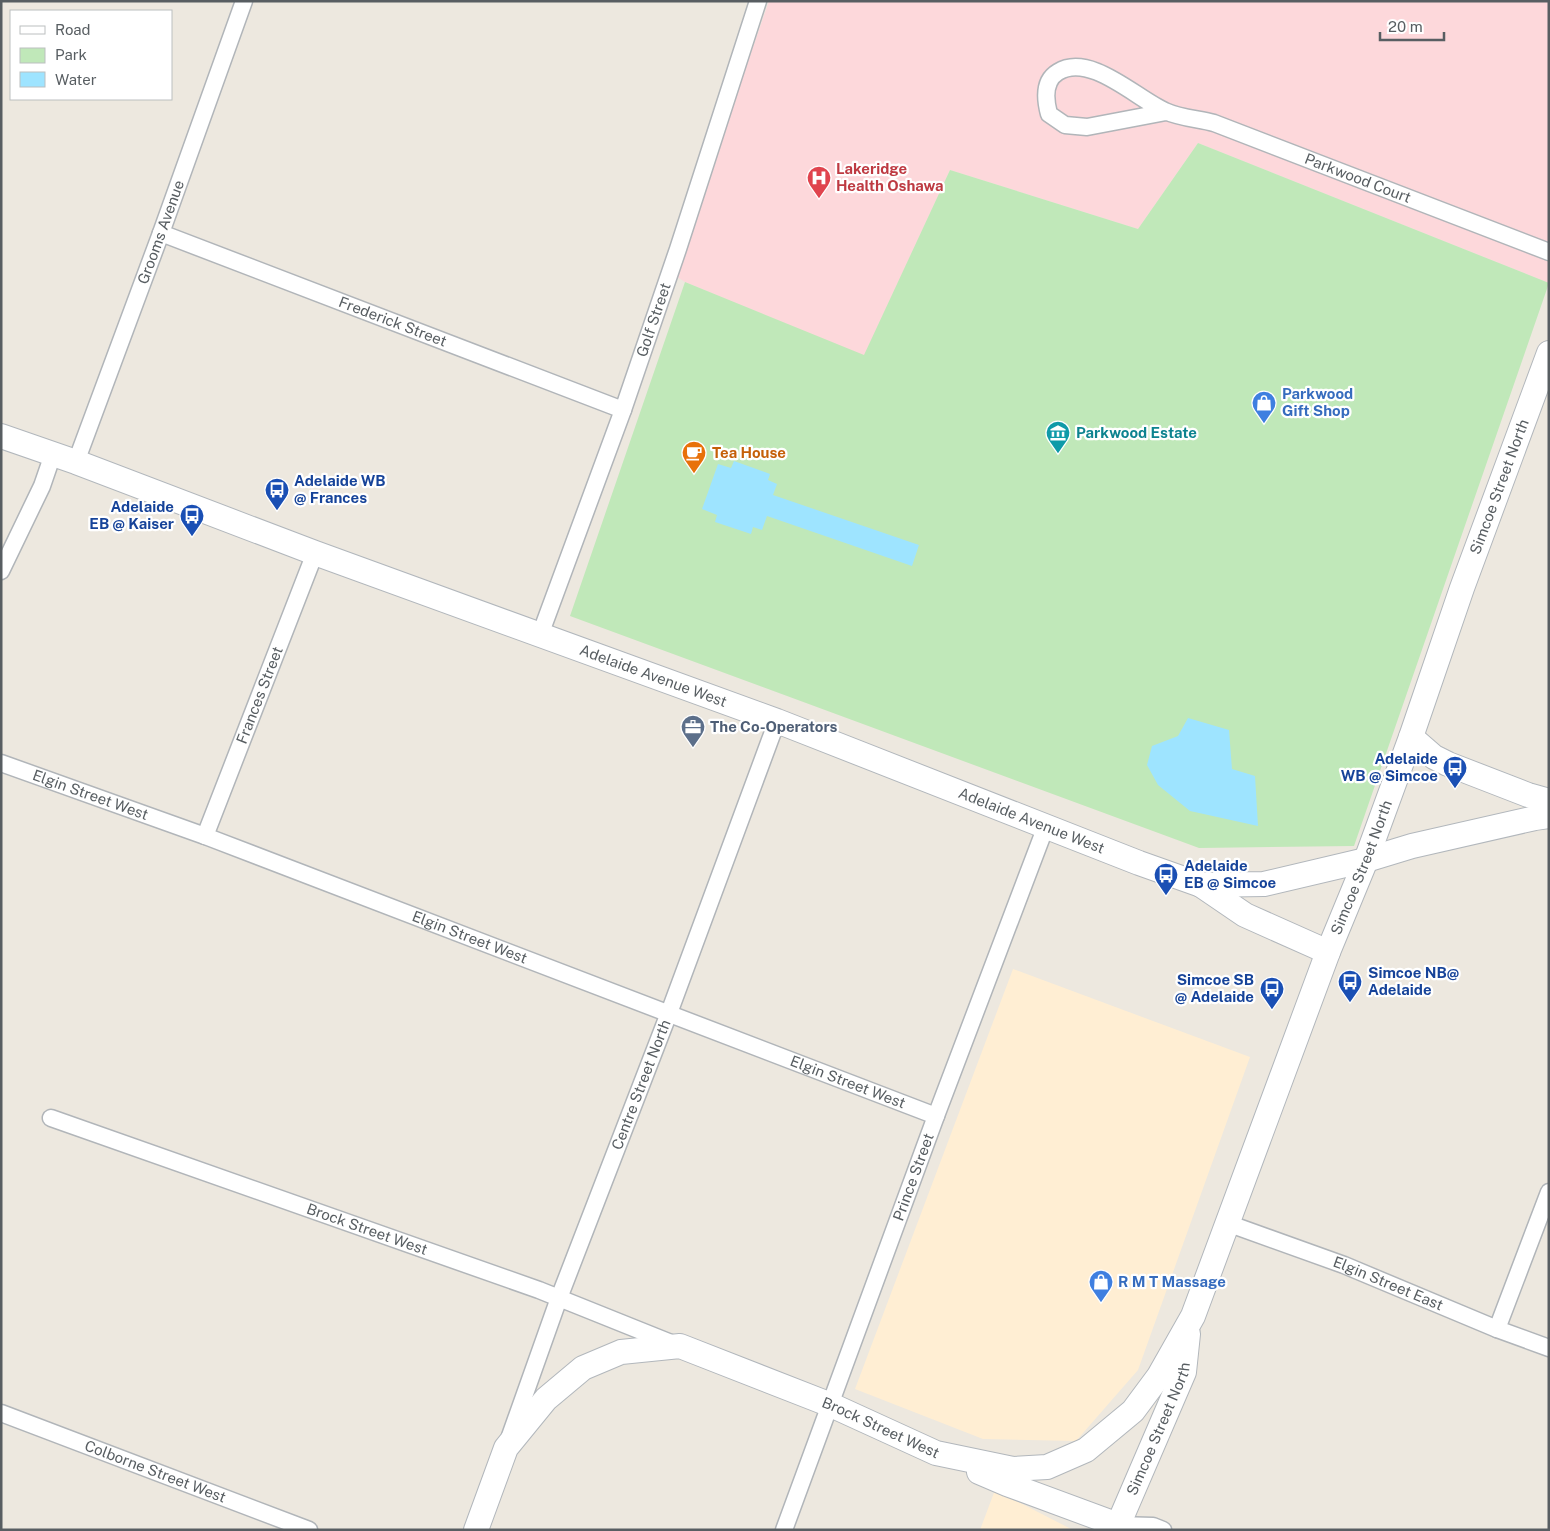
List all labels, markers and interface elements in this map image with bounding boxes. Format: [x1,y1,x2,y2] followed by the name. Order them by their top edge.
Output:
[10,10,172,100] legend
[1380,10,1444,42] scale bar
[1388,18,1423,35] text: 20 m
[55,21,91,38] text: Road
[55,46,87,63] text: Park
[55,71,97,88] text: Water
[1302,150,1414,206] street label: Parkwood Court
[836,160,944,194] place label: Lakeridge Health Oshawa
[806,165,832,199] hospital icon: Lakeridge Health Oshawa
[134,178,187,286] street label: Grooms Avenue
[633,280,674,359] street label: Golf Street
[336,293,449,350] street label: Frederick Street
[1282,385,1353,419] place label: Parkwood Gift Shop
[1251,390,1277,424] shop icon: Parkwood Gift Shop
[1466,417,1532,557] street label: Simcoe Street North
[1045,420,1071,454] museum icon: Parkwood Estate
[1076,424,1197,441] place label: Parkwood Estate
[681,440,707,474] cafe icon: Tea House
[712,444,786,461] place label: Tea House
[294,472,385,506] place label: Adelaide WB @ Frances
[264,477,290,511] bus stop icon: Adelaide WB @ Frances
[89,498,174,532] place label: Adelaide EB @ Kaiser
[179,503,205,537] bus stop icon: Adelaide EB @ Kaiser
[577,641,730,710] street label: Adelaide Avenue West
[233,644,286,746] street label: Frances Street
[680,714,706,748] office icon: The Co-Operators
[710,718,838,735] place label: The Co-Operators
[1341,750,1438,784] place label: Adelaide WB @ Simcoe
[1442,755,1468,789] bus stop icon: Adelaide WB @ Simcoe
[30,766,151,823] street label: Elgin Street West
[956,784,1107,857] street label: Adelaide Avenue West
[1327,798,1395,937] street label: Simcoe Street North
[1184,857,1276,891] place label: Adelaide EB @ Simcoe
[1153,862,1179,896] bus stop icon: Adelaide EB @ Simcoe
[410,907,530,967] street label: Elgin Street West
[1368,964,1459,998] place label: Simcoe NB@ Adelaide
[1337,969,1363,1003] bus stop icon: Simcoe NB@ Adelaide
[1175,971,1254,1005] place label: Simcoe SB @ Adelaide
[1259,976,1285,1010] bus stop icon: Simcoe SB @ Adelaide
[608,1017,674,1152] street label: Centre Street North
[788,1052,908,1112] street label: Elgin Street West
[889,1131,937,1223] street label: Prince Street
[304,1200,430,1258] street label: Brock Street West
[1331,1253,1446,1314] street label: Elgin Street East
[1088,1269,1114,1303] shop icon: R M T Massage
[1118,1273,1226,1290] place label: R M T Massage
[1123,1362,1193,1498] street label: Simcoe Street North
[820,1393,942,1461] street label: Brock Street West
[82,1437,229,1506] street label: Colborne Street West

